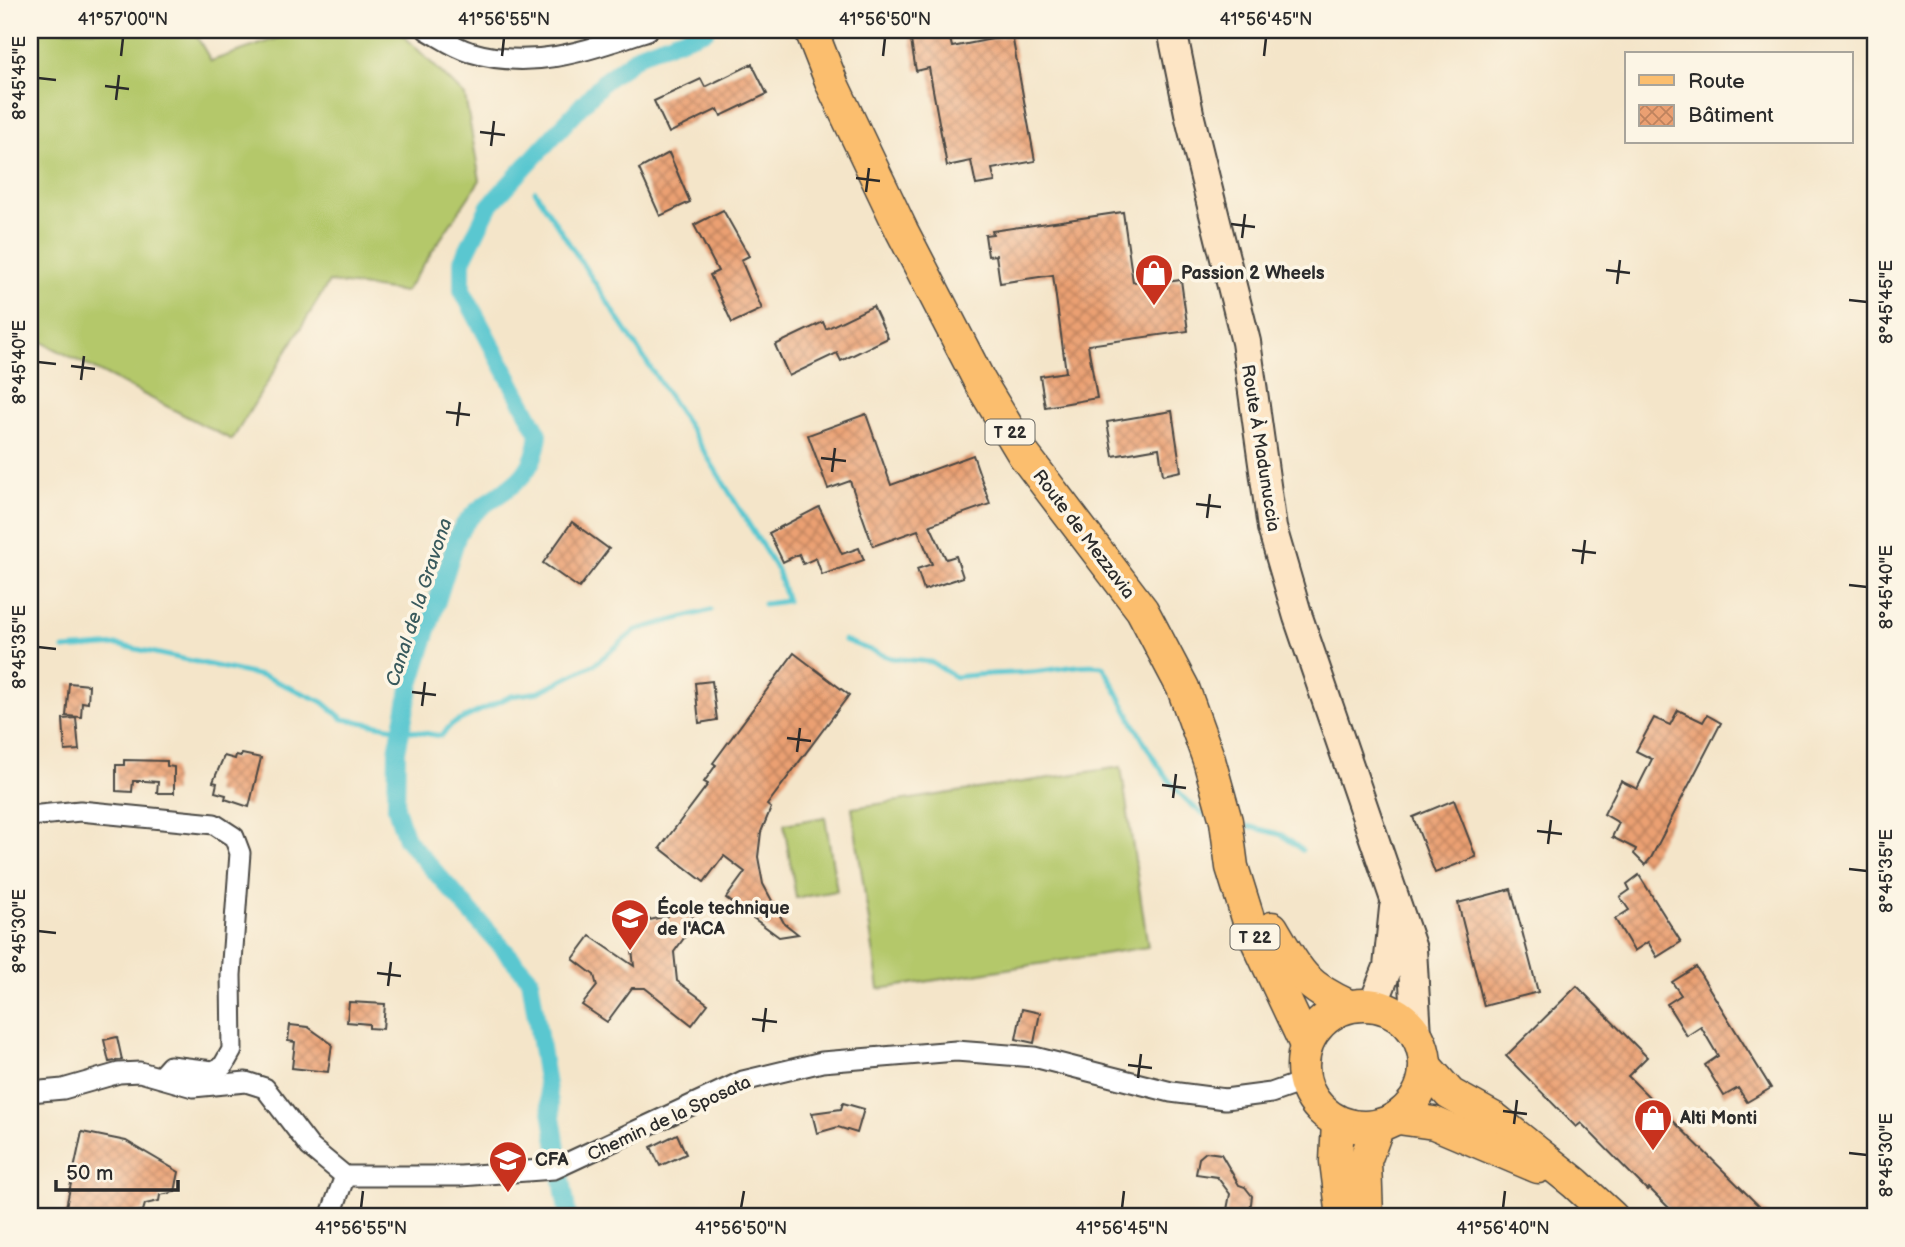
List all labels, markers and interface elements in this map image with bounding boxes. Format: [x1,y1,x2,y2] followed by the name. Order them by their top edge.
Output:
[78,9,168,30] text: 41°57'00"N
[458,9,550,30] text: 41°56'55"N
[839,9,931,30] text: 41°56'50"N
[1219,9,1313,30] text: 41°56'45"N
[9,36,30,120] text: 8°45'45"E
[1625,52,1853,144] legend
[1688,69,1745,94] text: Route
[1688,103,1774,128] text: Bâtiment
[1133,252,1175,307] shop icon: Passion 2 Wheels
[1876,260,1897,344] text: 8°45'45"E
[1181,263,1325,284] place label: Passion 2 Wheels
[9,320,30,404] text: 8°45'40"E
[1237,363,1286,533] street label: Route À Madunuccia
[986,420,1034,444] road number: T 22
[1028,466,1139,603] street label: Route de Mezzavia
[381,515,457,689] water label: Canal de la Gravona
[1876,545,1897,629] text: 8°45'40"E
[9,605,30,689] text: 8°45'35"E
[1876,829,1897,913] text: 8°45'35"E
[9,889,30,973] text: 8°45'30"E
[657,896,790,940] place label: École technique de l'ACA
[609,897,651,952] school or university icon: École technique de l'ACA
[1230,925,1280,950] road number: T 22
[584,1071,754,1166] street label: Chemin de la Sposata
[1632,1097,1674,1152] shop icon: Alti Monti
[1679,1108,1757,1129] place label: Alti Monti
[1876,1113,1897,1197] text: 8°45'30"E
[487,1139,529,1194] school or university icon: CFA
[56,1149,178,1193] scale bar
[535,1150,569,1171] place label: CFA
[66,1161,113,1186] text: 50 m
[315,1218,407,1239] text: 41°56'55"N
[695,1218,787,1239] text: 41°56'50"N
[1075,1218,1169,1239] text: 41°56'45"N
[1456,1218,1550,1239] text: 41°56'40"N

